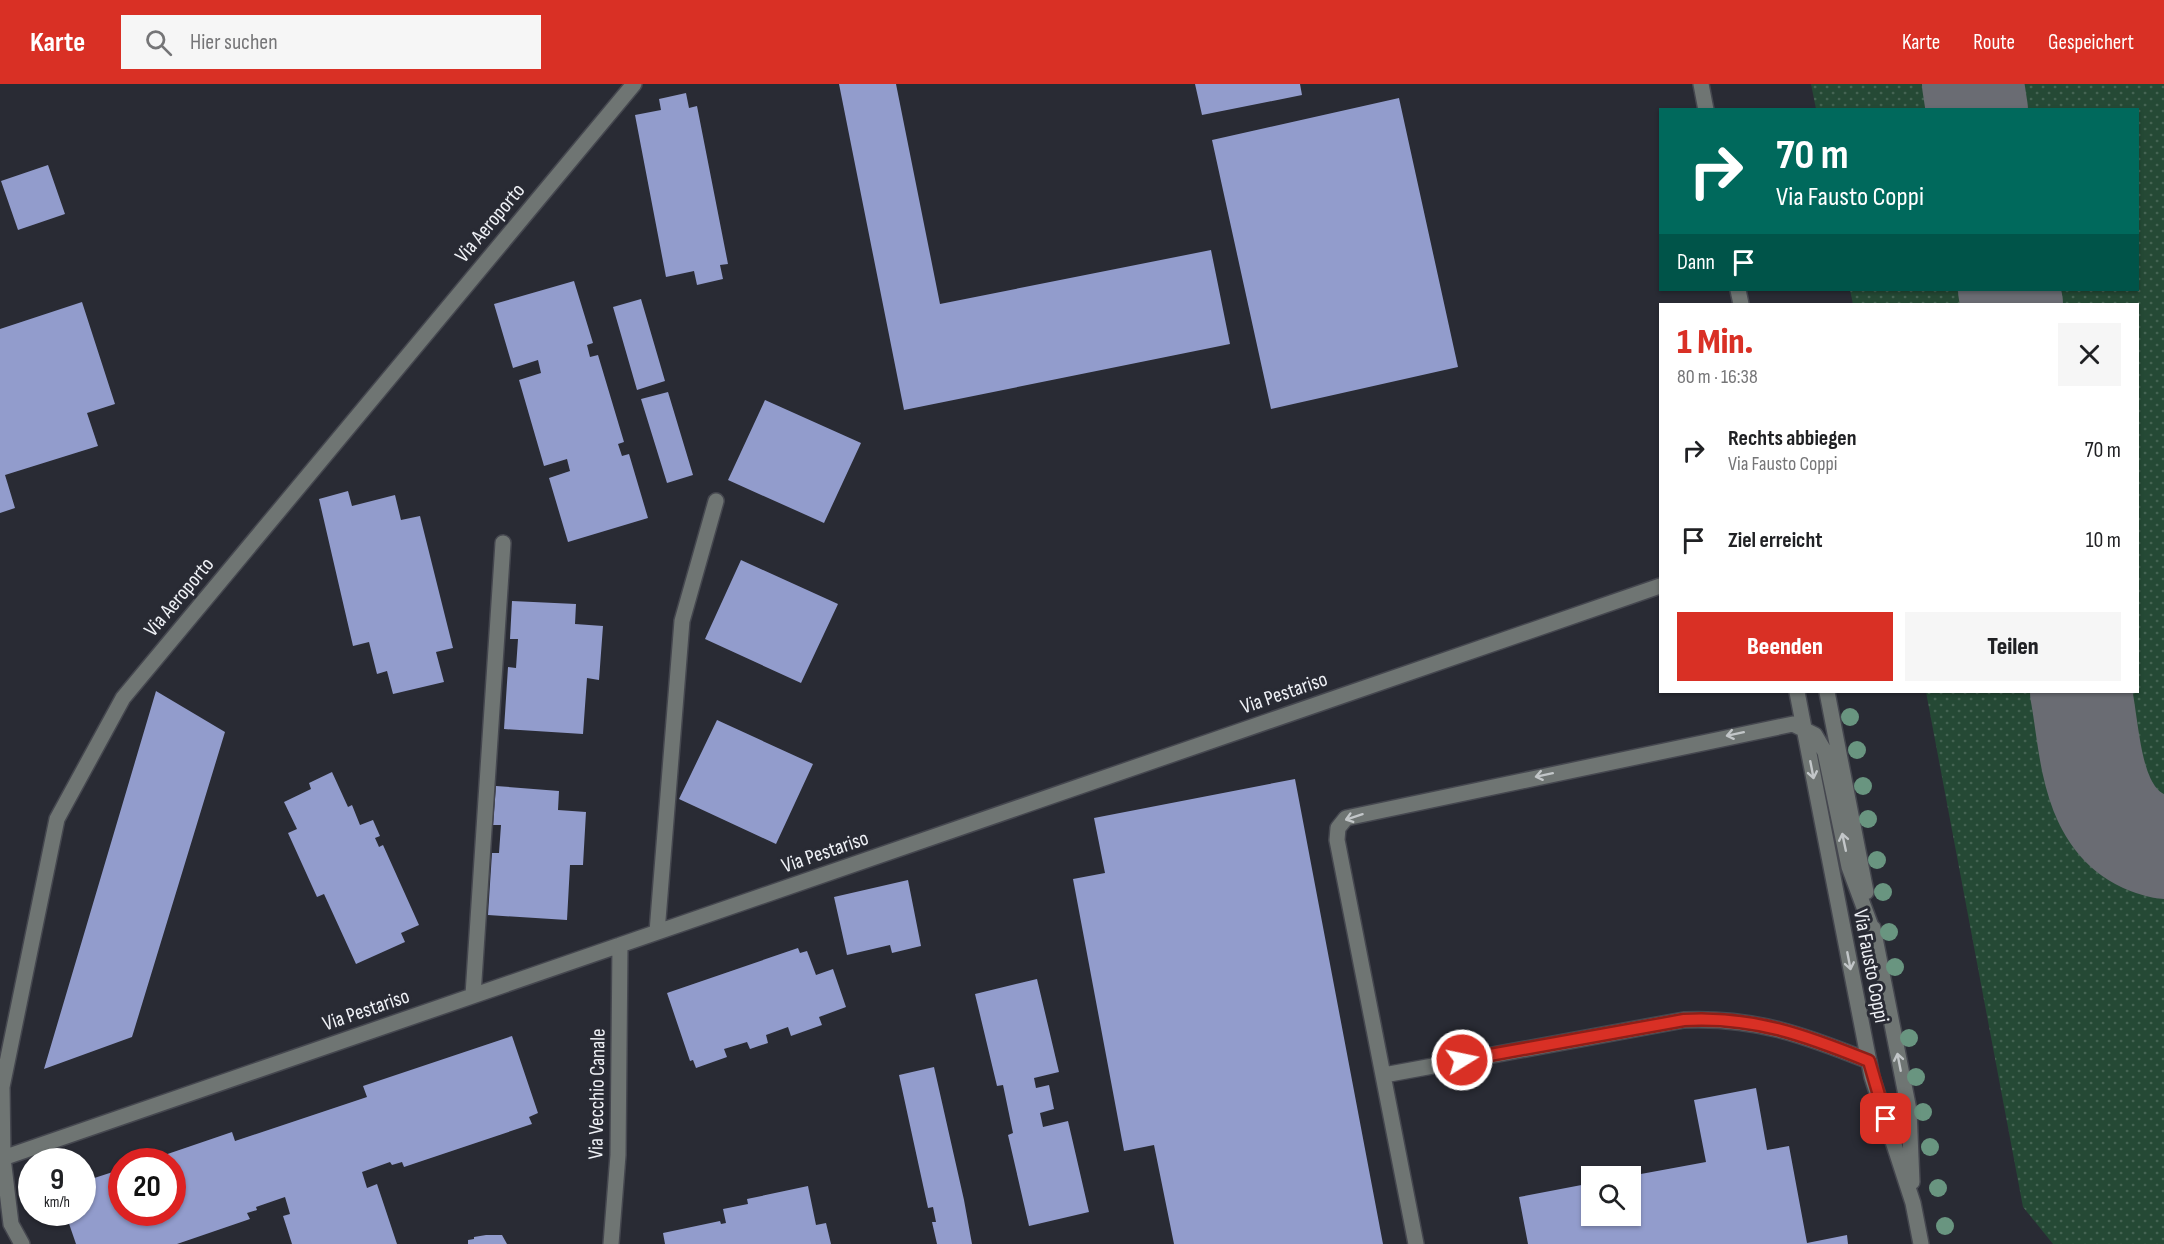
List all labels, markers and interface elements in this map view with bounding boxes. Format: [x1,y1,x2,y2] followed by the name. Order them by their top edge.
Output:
[121,15,541,69] search box
[30,26,85,59] text: Karte
[142,26,175,59] icon: search
[190,29,278,56] text: Hier suchen
[1902,30,1940,55] text: Karte
[1973,30,2015,55] text: Route
[2048,30,2134,55] text: Gespeichert
[1776,130,1849,181] text: 70 m
[1677,132,1755,210] icon: right
[450,178,530,268] street label: Via Aeroporto
[1776,181,1924,213] text: Via Fausto Coppi
[1727,246,1760,279] icon: arrive
[1677,249,1715,276] text: Dann
[1677,321,1753,364] text: 1 Min.
[2058,323,2121,386] button: close
[1677,365,1758,389] text: 80 m · 16:38
[1728,425,1857,452] text: Rechts abbiegen
[1677,434,1710,467] icon: right
[2085,437,2121,464] text: 70 m
[1728,452,1838,476] text: Via Fausto Coppi
[1677,524,1710,557] icon: arrive
[1728,527,1823,554] text: Ziel erreicht
[2086,527,2121,554] text: 10 m
[139,552,219,642] street label: Via Aeroporto
[1677,612,1893,681] button: Beenden
[1905,612,2121,681] button: Teilen
[1237,666,1331,720] street label: Via Pestariso
[1726,729,1745,741] one-way arrow
[1807,759,1818,779] one-way arrow
[1535,770,1555,781] one-way arrow
[1345,812,1364,823] one-way arrow
[778,825,872,879] street label: Via Pestariso
[1838,832,1849,852] one-way arrow
[1848,907,1894,1025] street label: Via Fausto Coppi
[1844,951,1855,970] one-way arrow
[319,983,413,1037] street label: Via Pestariso
[583,1028,611,1160] street label: Via Vecchio Canale
[1430,1028,1494,1092] position arrow
[1893,1052,1904,1072] one-way arrow
[1860,1093,1911,1144] pin
[1869,1102,1902,1135] icon: arrive
[108,1148,186,1226] speed limit sign: 20
[50,1162,64,1198] text: 9
[1581,1166,1641,1226] map controls
[1581,1166,1641,1226] button: search
[44,1193,70,1212] text: km/h

